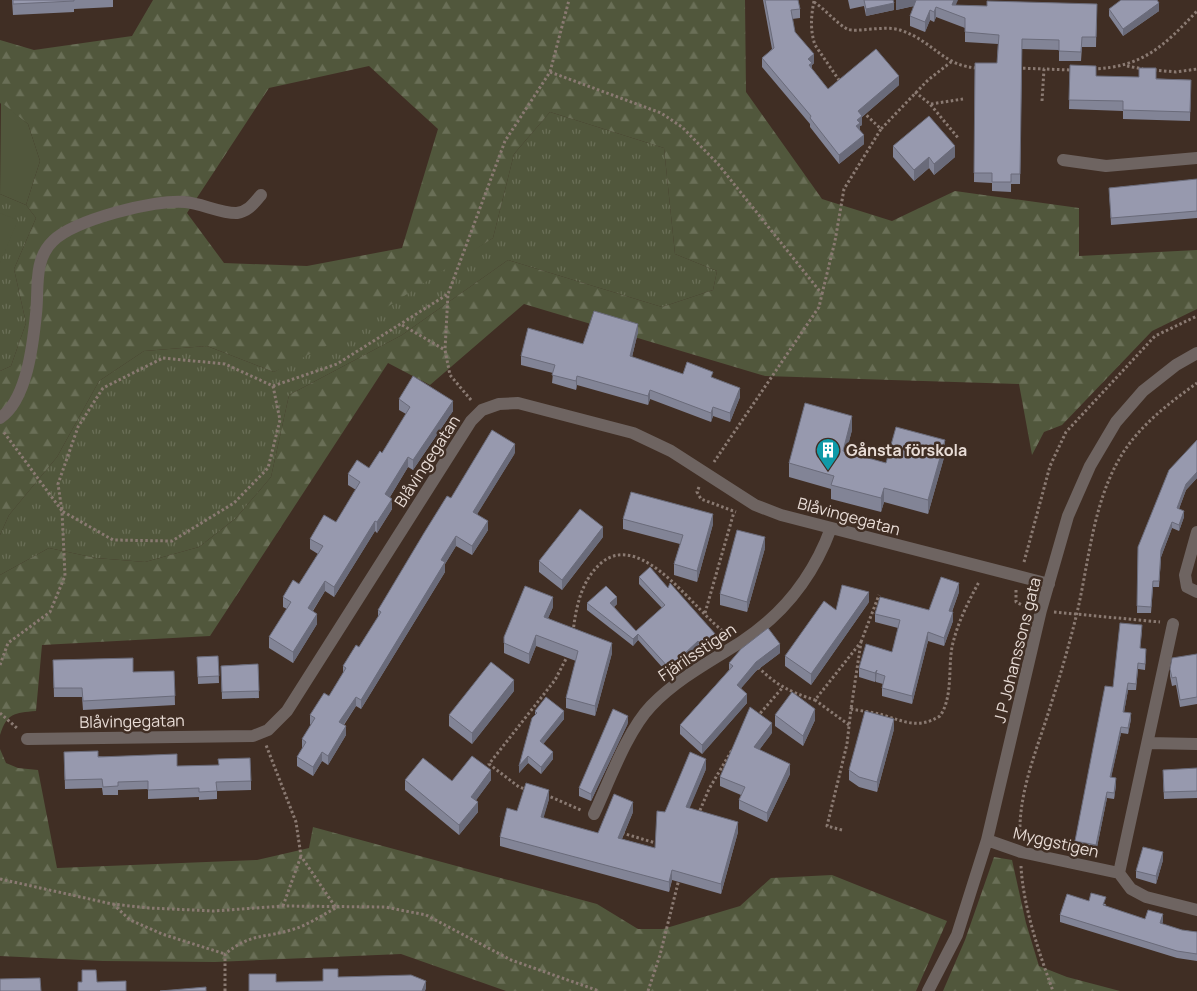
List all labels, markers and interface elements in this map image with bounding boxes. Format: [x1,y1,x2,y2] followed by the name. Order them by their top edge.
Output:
[389,411,465,511] street label: Blåvingegatan
[815,437,841,471] building icon: Gånsta förskola
[846,439,967,461] place label: Gånsta förskola
[795,492,903,540] street label: Blåvingegatan
[988,575,1046,725] street label: J P Johanssons gata
[654,618,740,686] street label: Fjärilsstigen
[79,709,185,733] street label: Blåvingegatan
[1011,821,1101,863] street label: Myggstigen

